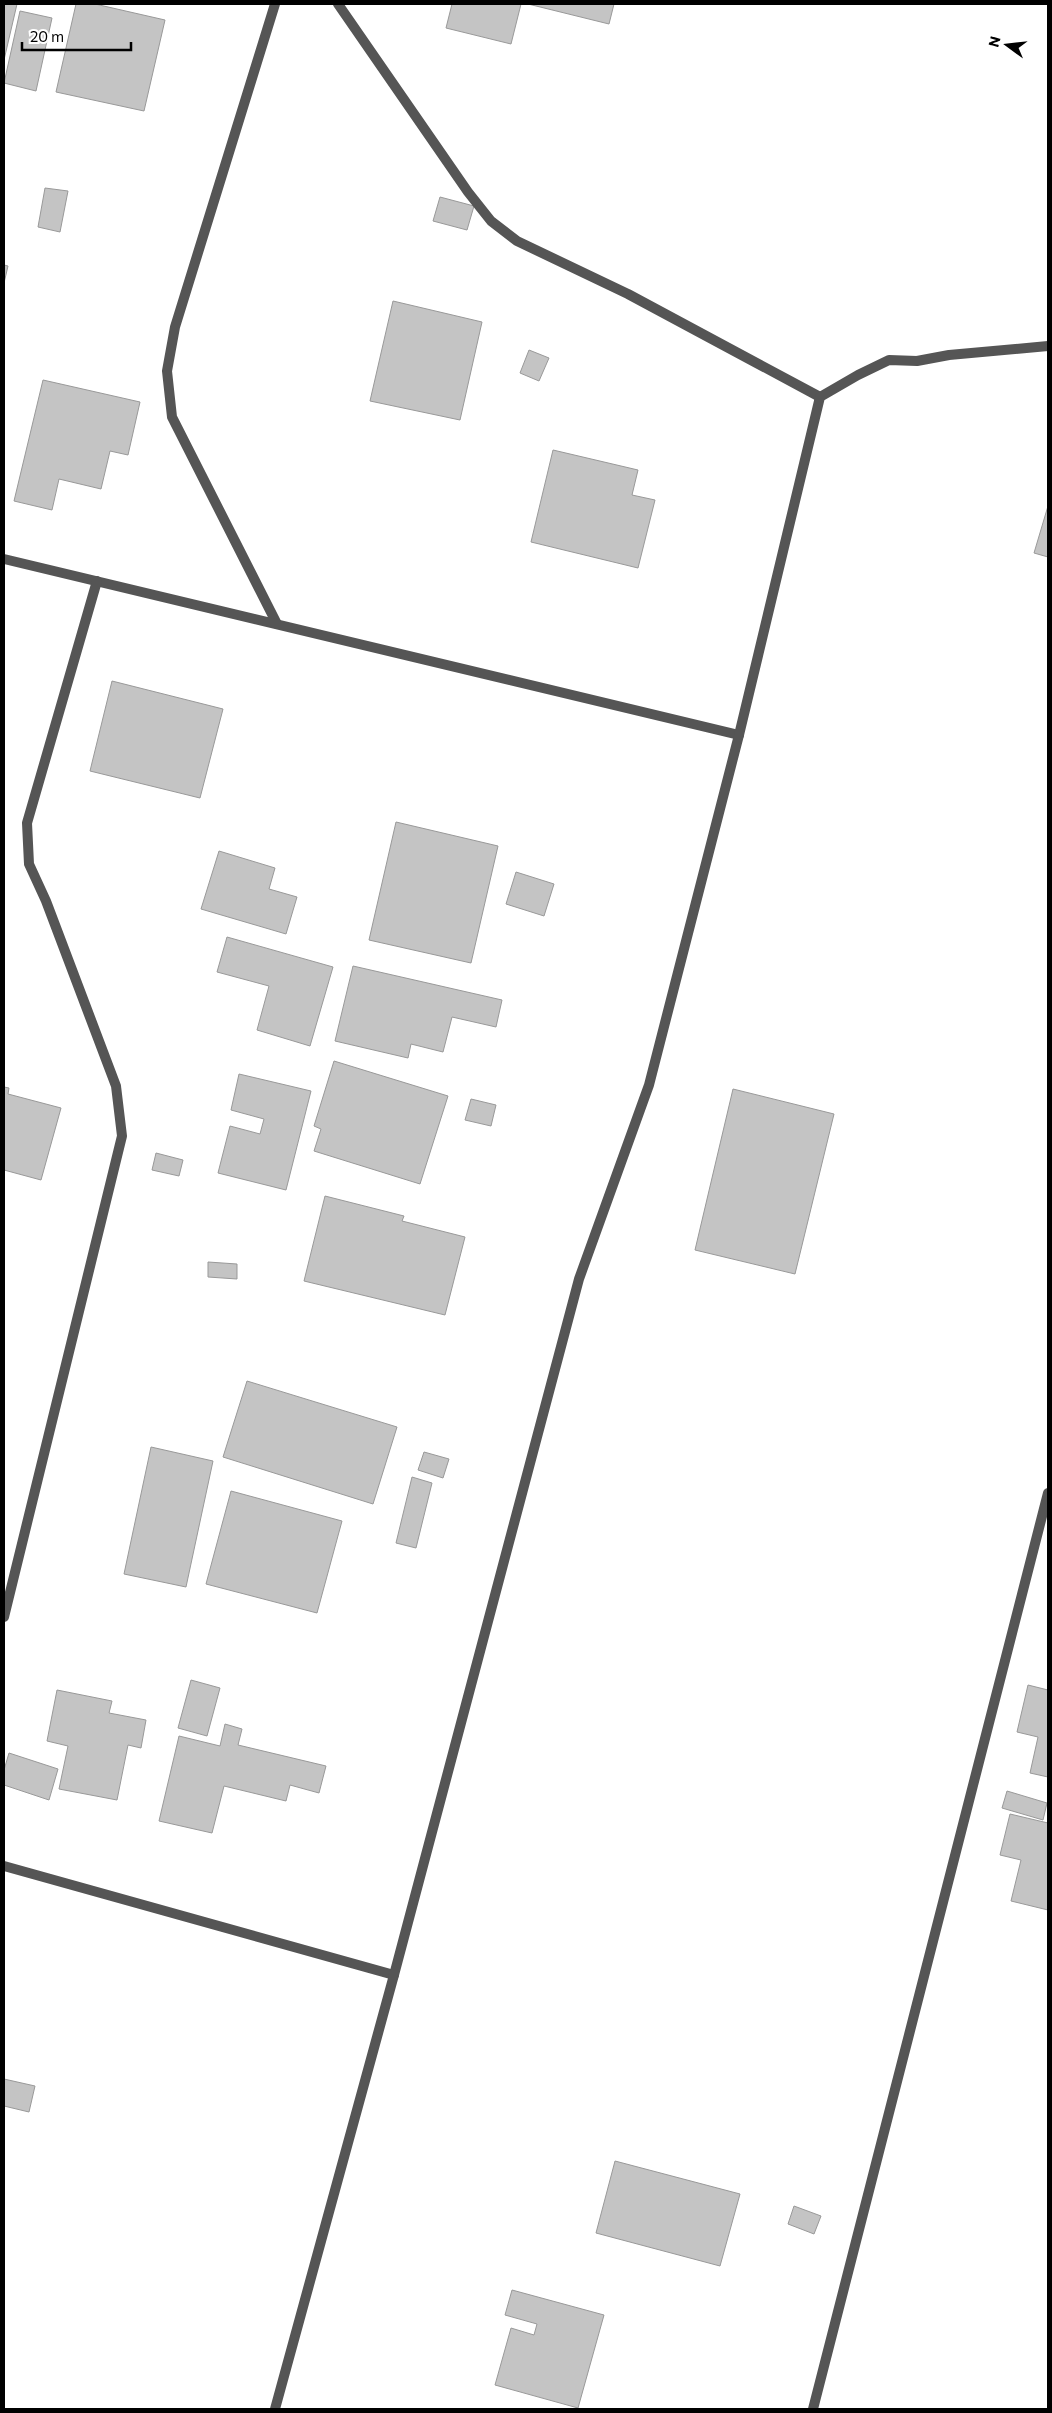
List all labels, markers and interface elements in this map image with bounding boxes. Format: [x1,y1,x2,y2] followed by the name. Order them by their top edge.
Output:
[22,20,131,52] scale bar
[982,20,1032,70] north arrow
[30,27,64,45] text: 20 m
[984,34,1004,49] text: N

